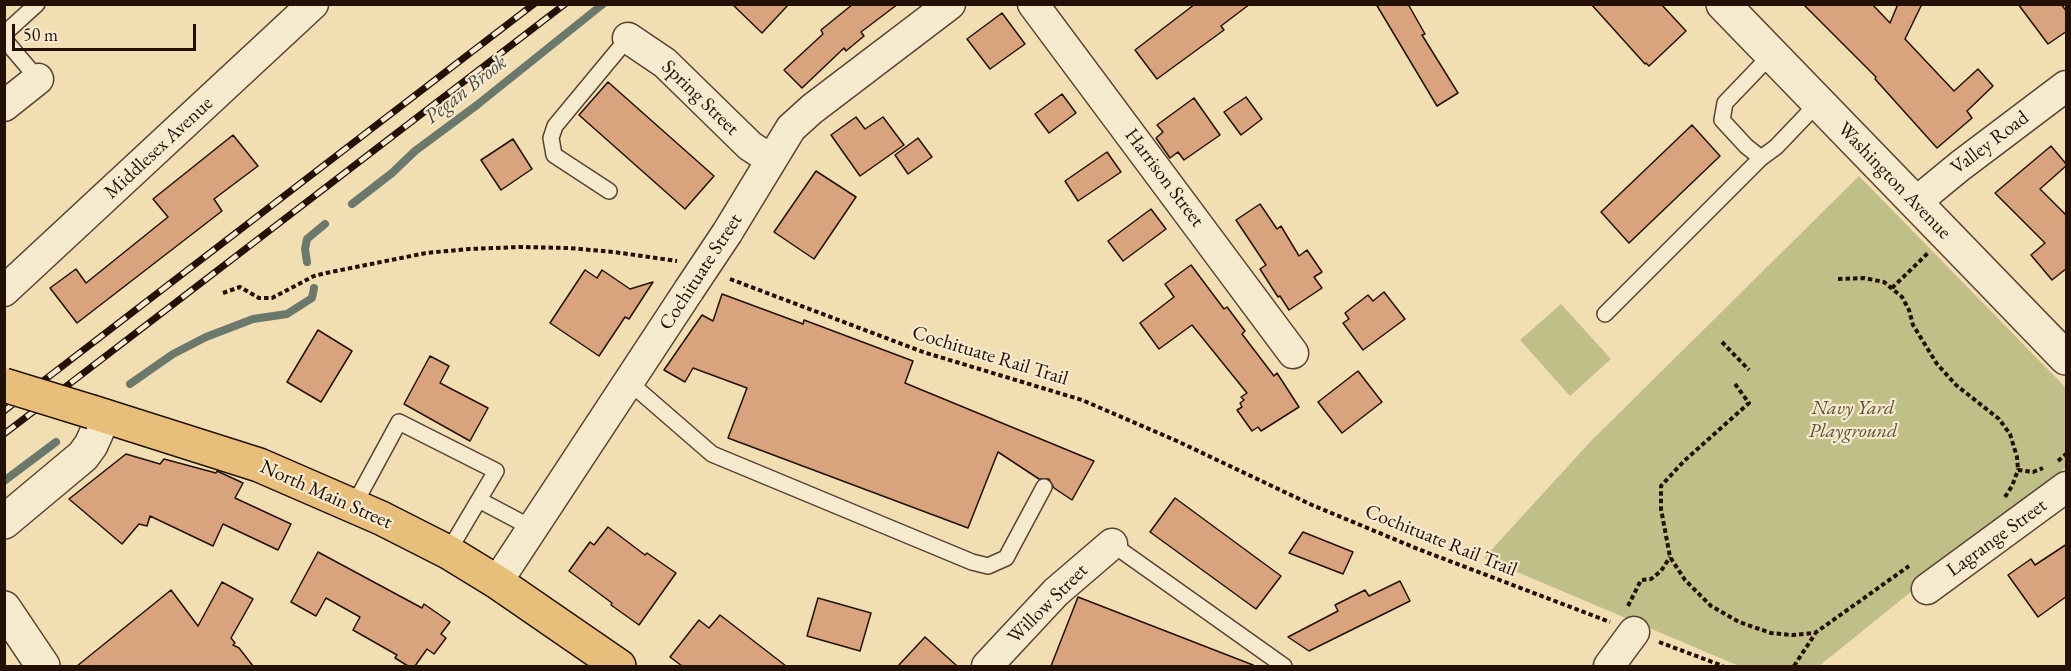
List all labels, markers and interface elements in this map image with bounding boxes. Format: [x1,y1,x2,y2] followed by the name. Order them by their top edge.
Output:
[15,12,200,50] scale bar
[23,23,58,46] text: 50 m
[420,50,512,130] water label: Pegan Brook
[656,55,744,141] street label: Spring Street
[100,92,218,204] street label: Middlesex Avenue
[1946,106,2034,180] street label: Valley Road
[1832,118,1956,244] street label: Washington Avenue
[1119,124,1209,232] street label: Harrison Street
[654,209,748,335] street label: Cochituate Street
[909,321,1071,391] street label: Cochituate Rail Trail
[1809,397,1897,444] park label: Navy Yard Playground
[256,455,396,535] street label: North Main Street
[1942,494,2052,582] street label: Lagrange Street
[1361,500,1521,582] street label: Cochituate Rail Trail
[1003,559,1093,649] street label: Willow Street

